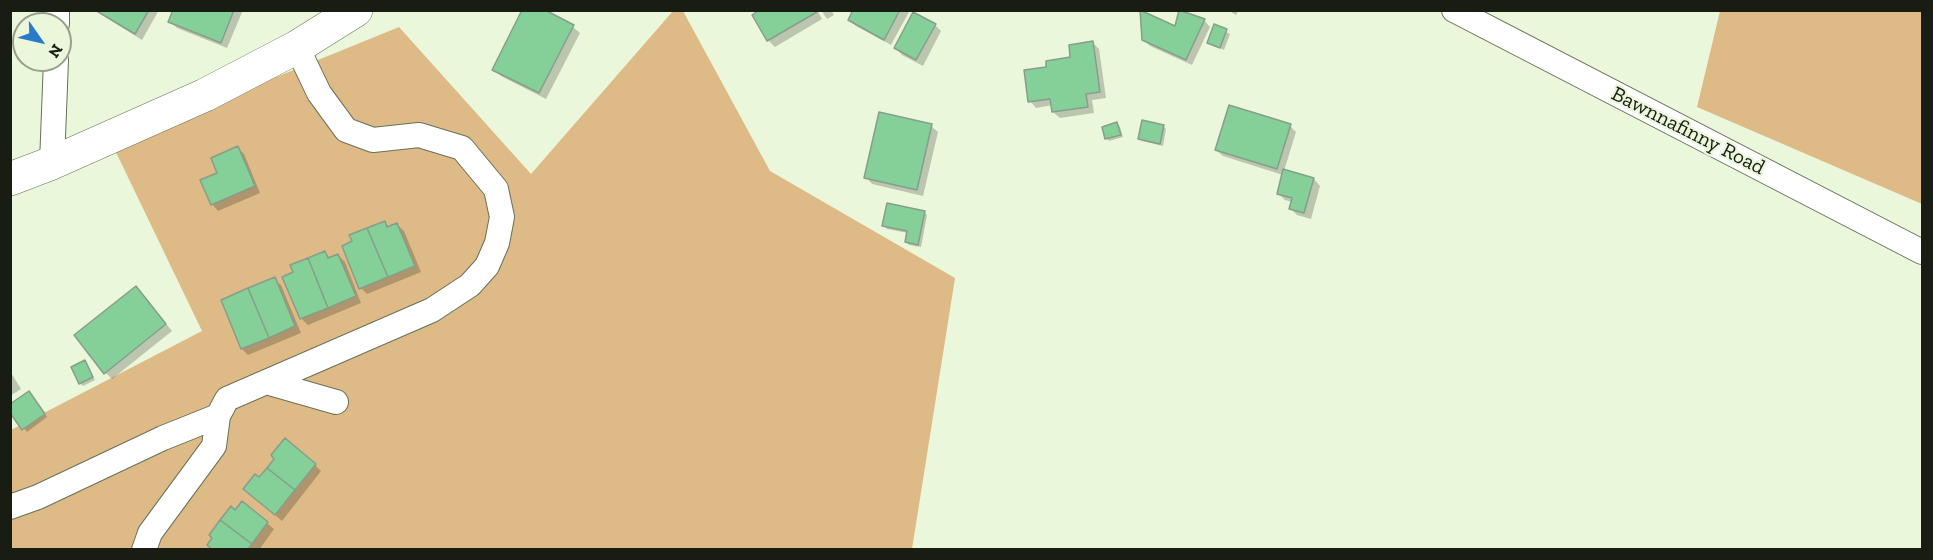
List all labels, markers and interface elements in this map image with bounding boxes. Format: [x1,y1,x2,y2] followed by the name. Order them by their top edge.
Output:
[12,12,72,72] north arrow
[44,41,67,62] text: N
[1607,81,1769,181] street label: Bawnnafinny Road

